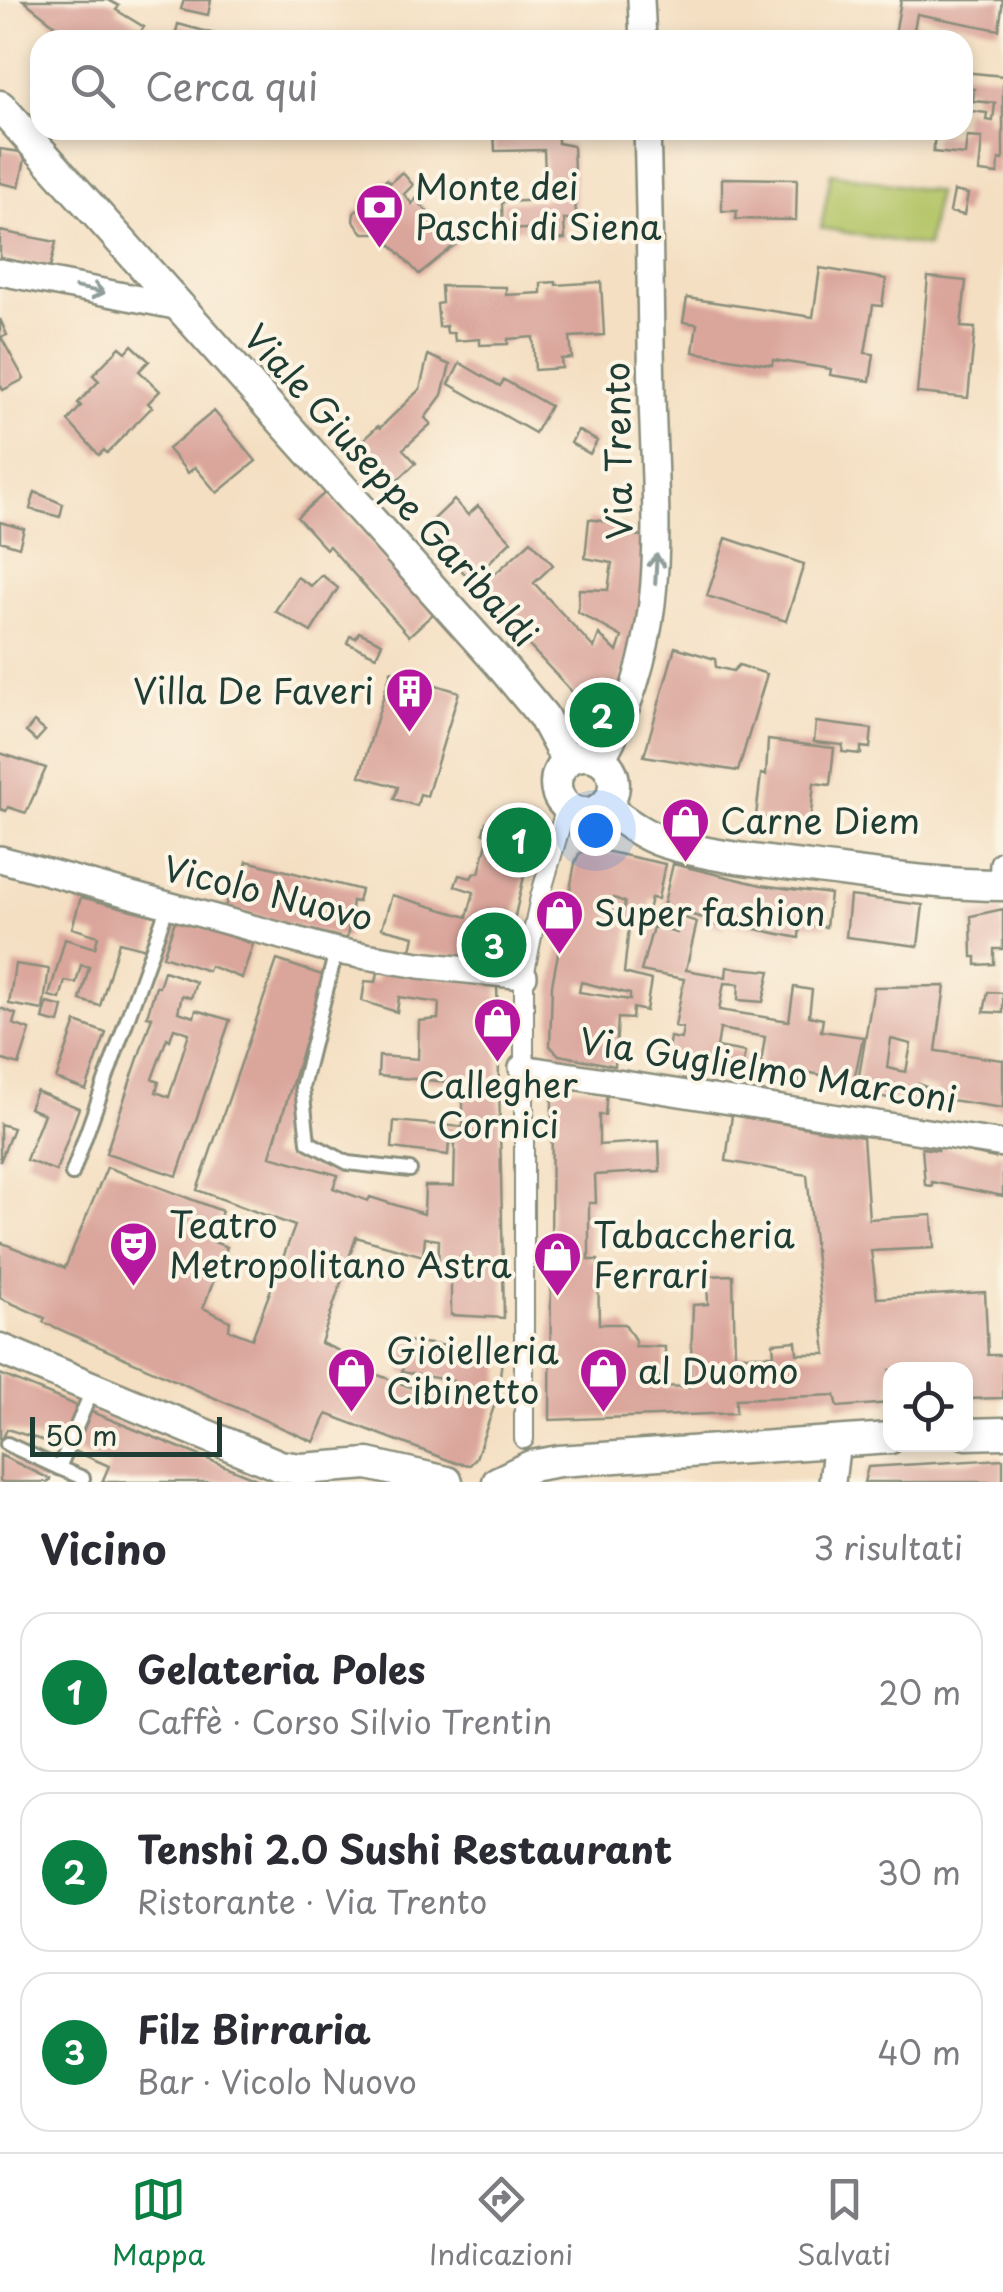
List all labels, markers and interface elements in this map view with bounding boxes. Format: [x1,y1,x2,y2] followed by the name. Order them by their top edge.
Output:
[30,30,973,140] search box
[145,57,318,114] text: Cerca qui
[65,58,120,113] icon: search
[415,159,662,252] place label: Monte dei Paschi di Siena
[354,182,406,250] bank icon: Monte dei Paschi di Siena
[73,281,105,300] one-way arrow
[232,311,552,658] street label: Viale Giuseppe Garibaldi
[588,362,645,541] street label: Via Trento
[647,554,666,586] one-way arrow
[133,663,374,716] place label: Villa De Faveri
[383,666,435,734] building icon: Villa De Faveri
[570,678,634,752] pin: 2
[720,793,920,846] place label: Carne Diem
[659,796,711,864] shop icon: Carne Diem
[486,802,552,878] pin: 1
[570,805,621,856] your location
[158,840,379,943] street label: Vicolo Nuovo
[594,885,826,938] place label: Super fashion
[533,888,585,956] shop icon: Super fashion
[462,908,526,982] pin: 3
[472,996,524,1064] shop icon: Callegher Cornici
[576,1013,961,1125] street label: Via Guglielmo Marconi
[418,1057,578,1150] place label: Callegher Cornici
[169,1197,512,1290] place label: Teatro Metropolitano Astra
[593,1207,795,1300] place label: Tabaccheria Ferrari
[108,1220,160,1288] theatre icon: Teatro Metropolitano Astra
[532,1230,584,1298] shop icon: Tabaccheria Ferrari
[386,1323,559,1416] place label: Gioielleria Cibinetto
[638,1343,799,1396] place label: al Duomo
[325,1346,377,1414] shop icon: Gioielleria Cibinetto
[577,1346,629,1414] shop icon: al Duomo
[883,1362,973,1452] map controls
[883,1362,973,1452] button: locate
[30,1412,222,1456] scale bar
[45,1413,118,1456] text: 50 m
[40,1516,166,1579] text: Vicino
[813,1523,963,1571] text: 3 risultati
[137,1640,426,1697] text: Gelateria Poles
[67,1668,82,1716] text: 1
[879,1668,961,1716] text: 20 m
[137,1697,552,1745] text: Caffè · Corso Silvio Trentin
[137,1820,672,1877] text: Tenshi 2.0 Sushi Restaurant
[63,1848,86,1896] text: 2
[877,1848,961,1896] text: 30 m
[137,1877,487,1925] text: Ristorante · Via Trento
[137,2000,371,2057] text: Filz Birraria
[64,2028,85,2076] text: 3
[877,2028,961,2076] text: 40 m
[137,2057,417,2105] text: Bar · Vicolo Nuovo
[112,2172,205,2275] tab: Mappa
[429,2172,573,2275] tab: Indicazioni
[797,2172,891,2275] tab: Salvati

